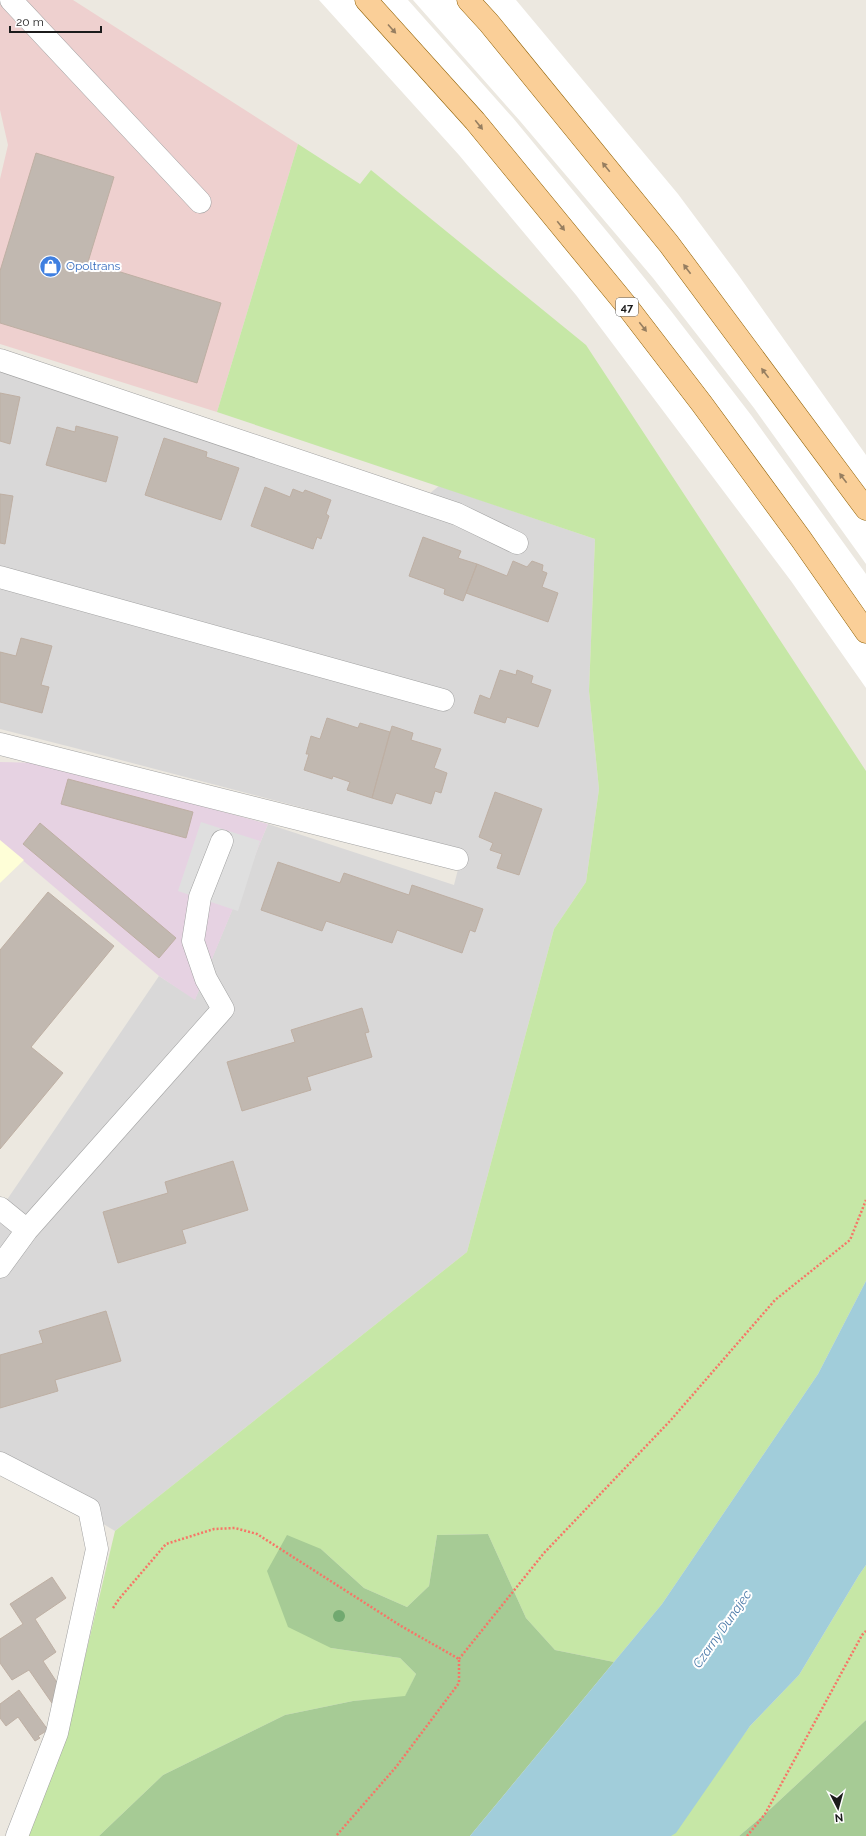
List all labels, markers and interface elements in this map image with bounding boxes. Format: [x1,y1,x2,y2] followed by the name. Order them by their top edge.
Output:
[10,8,101,34] scale bar
[16,15,44,29] text: 20 m
[387,24,397,34] one-way arrow
[475,120,484,131] one-way arrow
[602,162,611,173] one-way arrow
[557,221,566,232] one-way arrow
[38,253,64,279] shop icon: Opoltrans
[66,259,121,273] place label: Opoltrans
[683,264,691,275] one-way arrow
[616,298,638,316] road number: 47
[639,322,647,333] one-way arrow
[761,368,769,379] one-way arrow
[839,472,847,483] one-way arrow
[690,1587,754,1671] water label: Czarny Dunajec
[818,1788,858,1828] north arrow
[834,1811,844,1824] text: N

